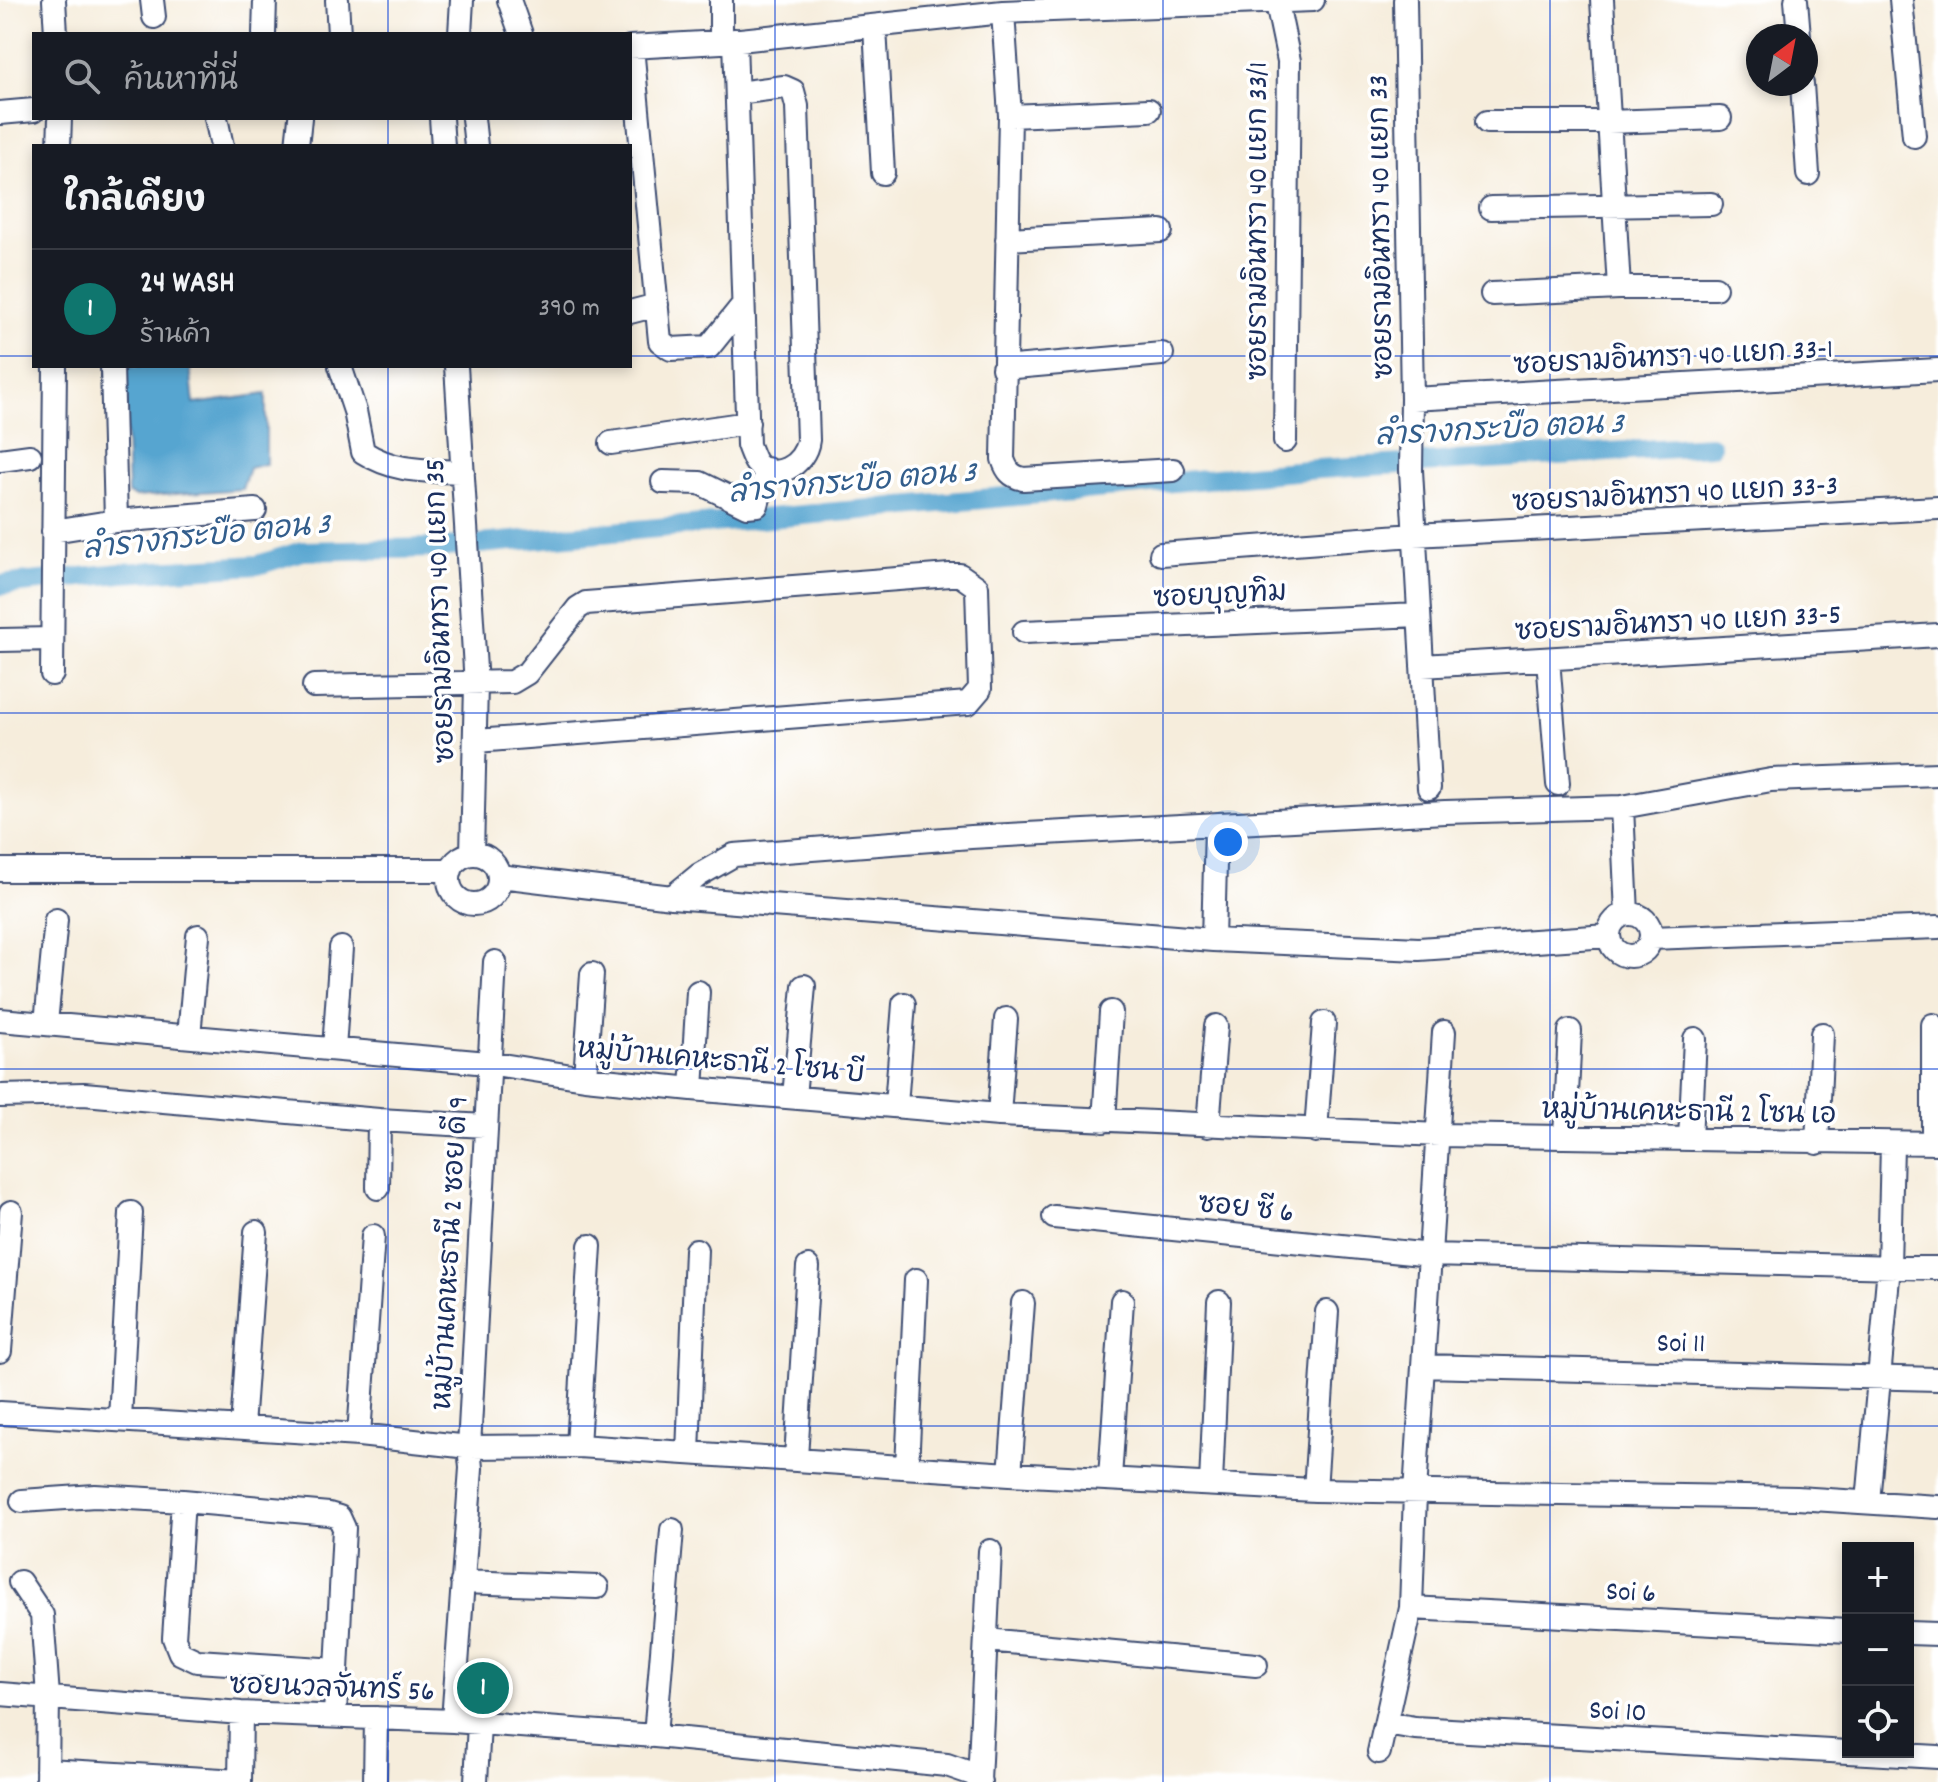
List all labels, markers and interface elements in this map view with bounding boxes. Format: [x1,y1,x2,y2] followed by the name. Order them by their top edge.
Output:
[1746,24,1818,96] north arrow
[32,32,632,120] search box
[60,54,104,98] icon: search
[124,62,238,105] text: ค้นหาที่นี่
[1240,62,1281,380] street label: ซอยรามอินทรา 40 แยก 33/1
[1360,74,1407,379] street label: ซอยรามอินทรา 40 แยก 33
[64,179,206,228] text: ใกล้เคียง
[140,264,235,307] text: 24 WASH
[87,291,93,328] text: 1
[539,291,600,328] text: 390 m
[140,318,211,355] text: ร้านค้า
[1512,331,1834,388] street label: ซอยรามอินทรา 40 แยก 33-1
[1374,402,1627,460] water label: ลำรางกระบือ ตอน 3
[726,451,981,518] water label: ลำรางกระบือ ตอน 3
[417,458,468,764] street label: ซอยรามอินทรา 40 แยก 35
[1511,467,1839,526] street label: ซอยรามอินทรา 40 แยก 33-3
[80,503,335,574] water label: ลำรางกระบือ ตอน 3
[1152,574,1288,621] street label: ซอยบุญทิม
[1514,596,1843,655] street label: ซอยรามอินทรา 40 แยก 33-5
[1208,822,1248,862] your location
[575,1028,866,1096] street label: หมู่บ้านเคหะธานี 2 โซน บี
[1541,1088,1837,1138] street label: หมู่บ้านเคหะธานี 2 โซน เอ
[422,1095,481,1411] street label: หมู่บ้านเคหะธานี 2 ซอย ดี 9
[1196,1184,1295,1236] street label: ซอย ซี 6
[1656,1326,1706,1366] street label: Soi 11
[1842,1542,1914,1758] map controls
[1842,1542,1914,1614] button: +
[1605,1574,1657,1616] street label: Soi 6
[1842,1614,1914,1686] button: −
[457,1658,509,1718] pin: 1
[229,1663,435,1715] street label: ซอยนวลจันทร์ 56
[1842,1686,1914,1758] button: locate
[1588,1693,1648,1735] street label: Soi 10

